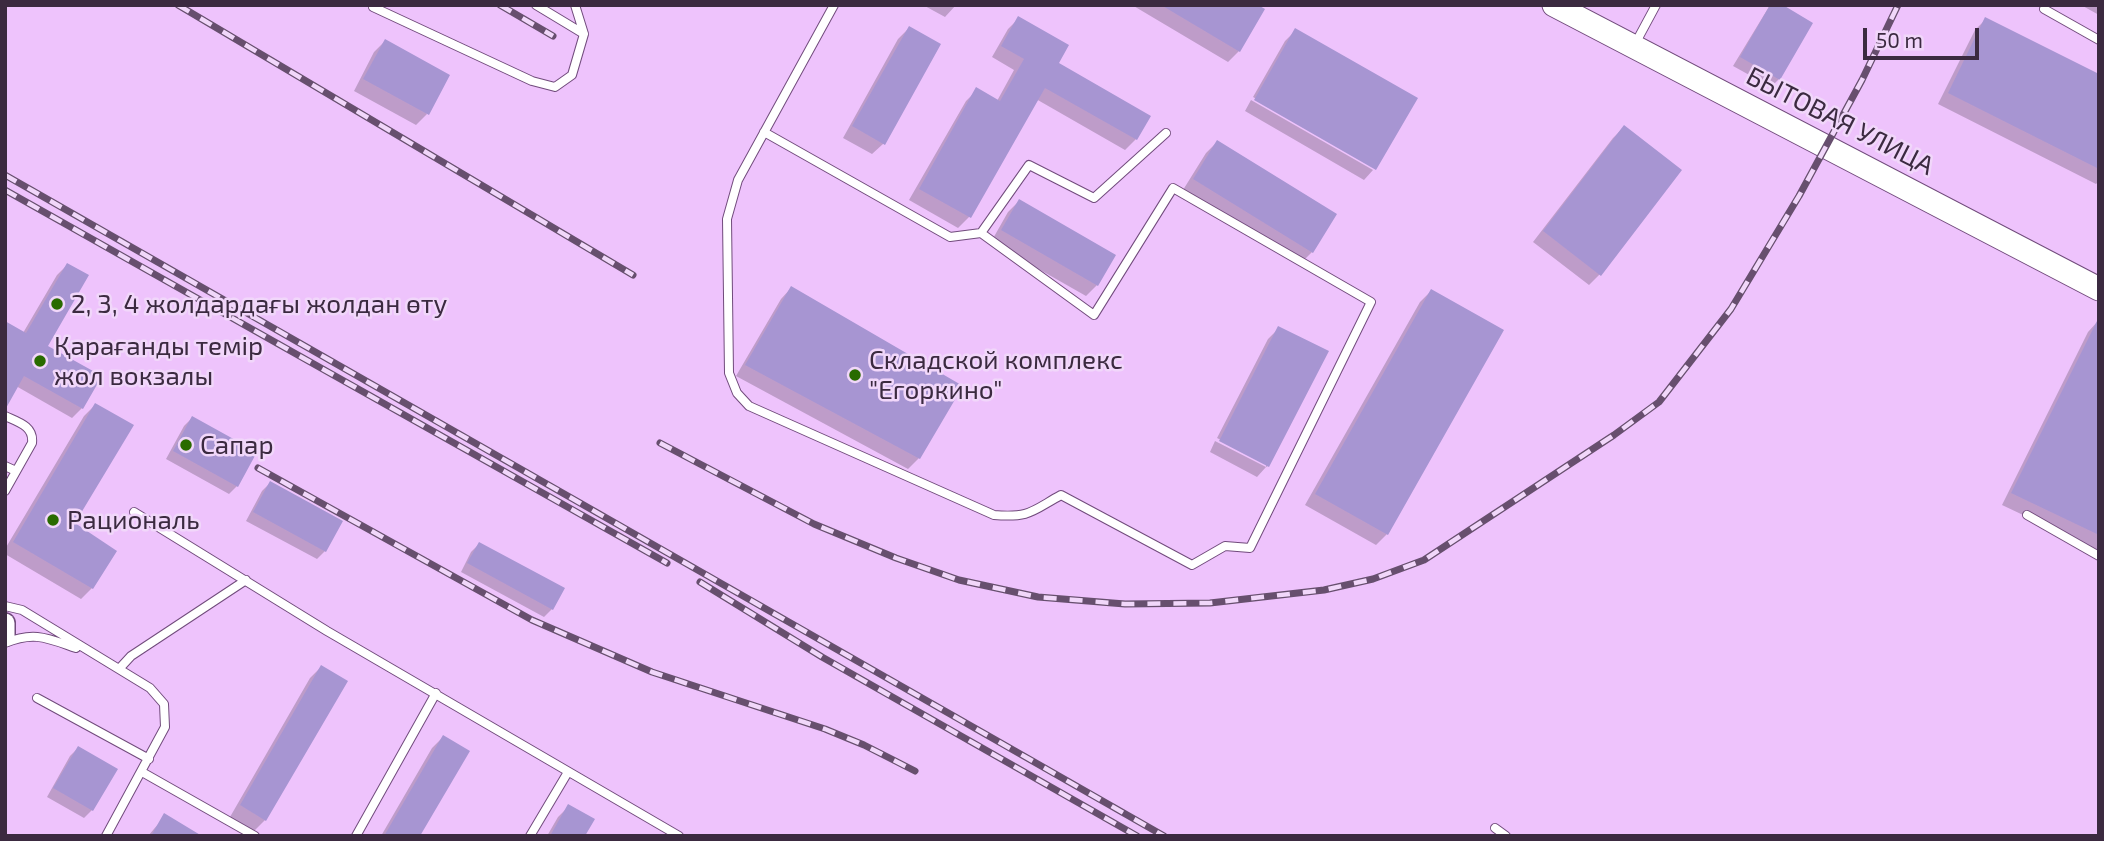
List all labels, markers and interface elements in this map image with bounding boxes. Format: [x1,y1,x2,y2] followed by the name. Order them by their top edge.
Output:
[1866,14,1982,58] scale bar
[1876,27,1923,52] text: 50 m
[1741,60,1939,182] street label: БЫТОВАЯ УЛИЦА
[71,288,447,320] place label: 2, 3, 4 жолдардағы жолдан өту
[49,296,65,312] marker: 2, 3, 4 жолдардағы жолдан өту
[54,330,263,392] place label: Қарағанды темір жол вокзалы
[869,344,1123,406] place label: Складской комплекс "Егоркино"
[32,353,48,369] marker: Қарағанды темір жол вокзалы
[847,367,863,383] marker: Складской комплекс "Егоркино"
[200,429,274,461] place label: Сапар
[178,437,194,453] marker: Сапар
[67,504,200,536] place label: Рациональ
[45,512,61,528] marker: Рациональ

